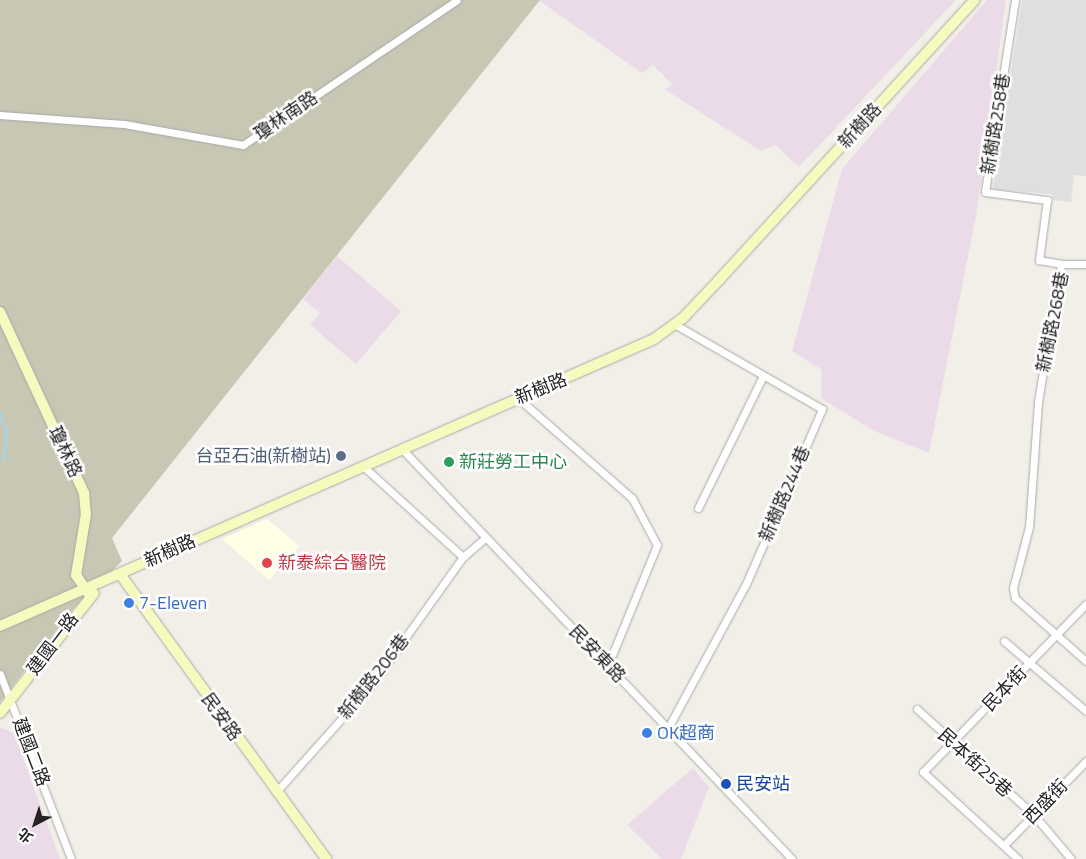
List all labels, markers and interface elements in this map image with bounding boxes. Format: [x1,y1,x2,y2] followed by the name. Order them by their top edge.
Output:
[977,72,1015,176] street label: 新樹路258巷
[250,87,322,145] street label: 瓊林南路
[834,99,886,153] street label: 新樹路
[1033,270,1073,374] street label: 新樹路268巷
[512,369,570,409] street label: 新樹路
[44,423,86,481] street label: 瓊林路
[755,443,815,545] street label: 新樹路244巷
[195,445,331,467] place label: 台亞石油(新樹站)
[335,450,347,462] marker: 台亞石油(新樹站)
[459,451,567,473] place label: 新莊勞工中心
[443,456,455,468] marker: 新莊勞工中心
[141,530,199,572] street label: 新樹路
[278,552,386,574] place label: 新泰綜合醫院
[260,556,274,570] marker: 新泰綜合醫院
[139,592,207,614] place label: 7-Eleven
[123,597,135,609] marker: 7-Eleven
[23,609,83,679] street label: 建國一路
[564,621,630,687] street label: 民安東路
[334,630,414,724] street label: 新樹路206巷
[978,662,1032,716] street label: 民本街
[196,689,246,745] street label: 民安路
[8,715,54,789] street label: 建國二路
[657,722,715,744] place label: OK超商
[934,724,1016,802] street label: 民本街25巷
[641,727,653,739] marker: OK超商
[736,773,790,795] place label: 民安站
[1019,775,1073,829] street label: 西盛街
[720,778,732,790] marker: 民安站
[10,799,60,849] north arrow
[13,823,37,848] text: 北

